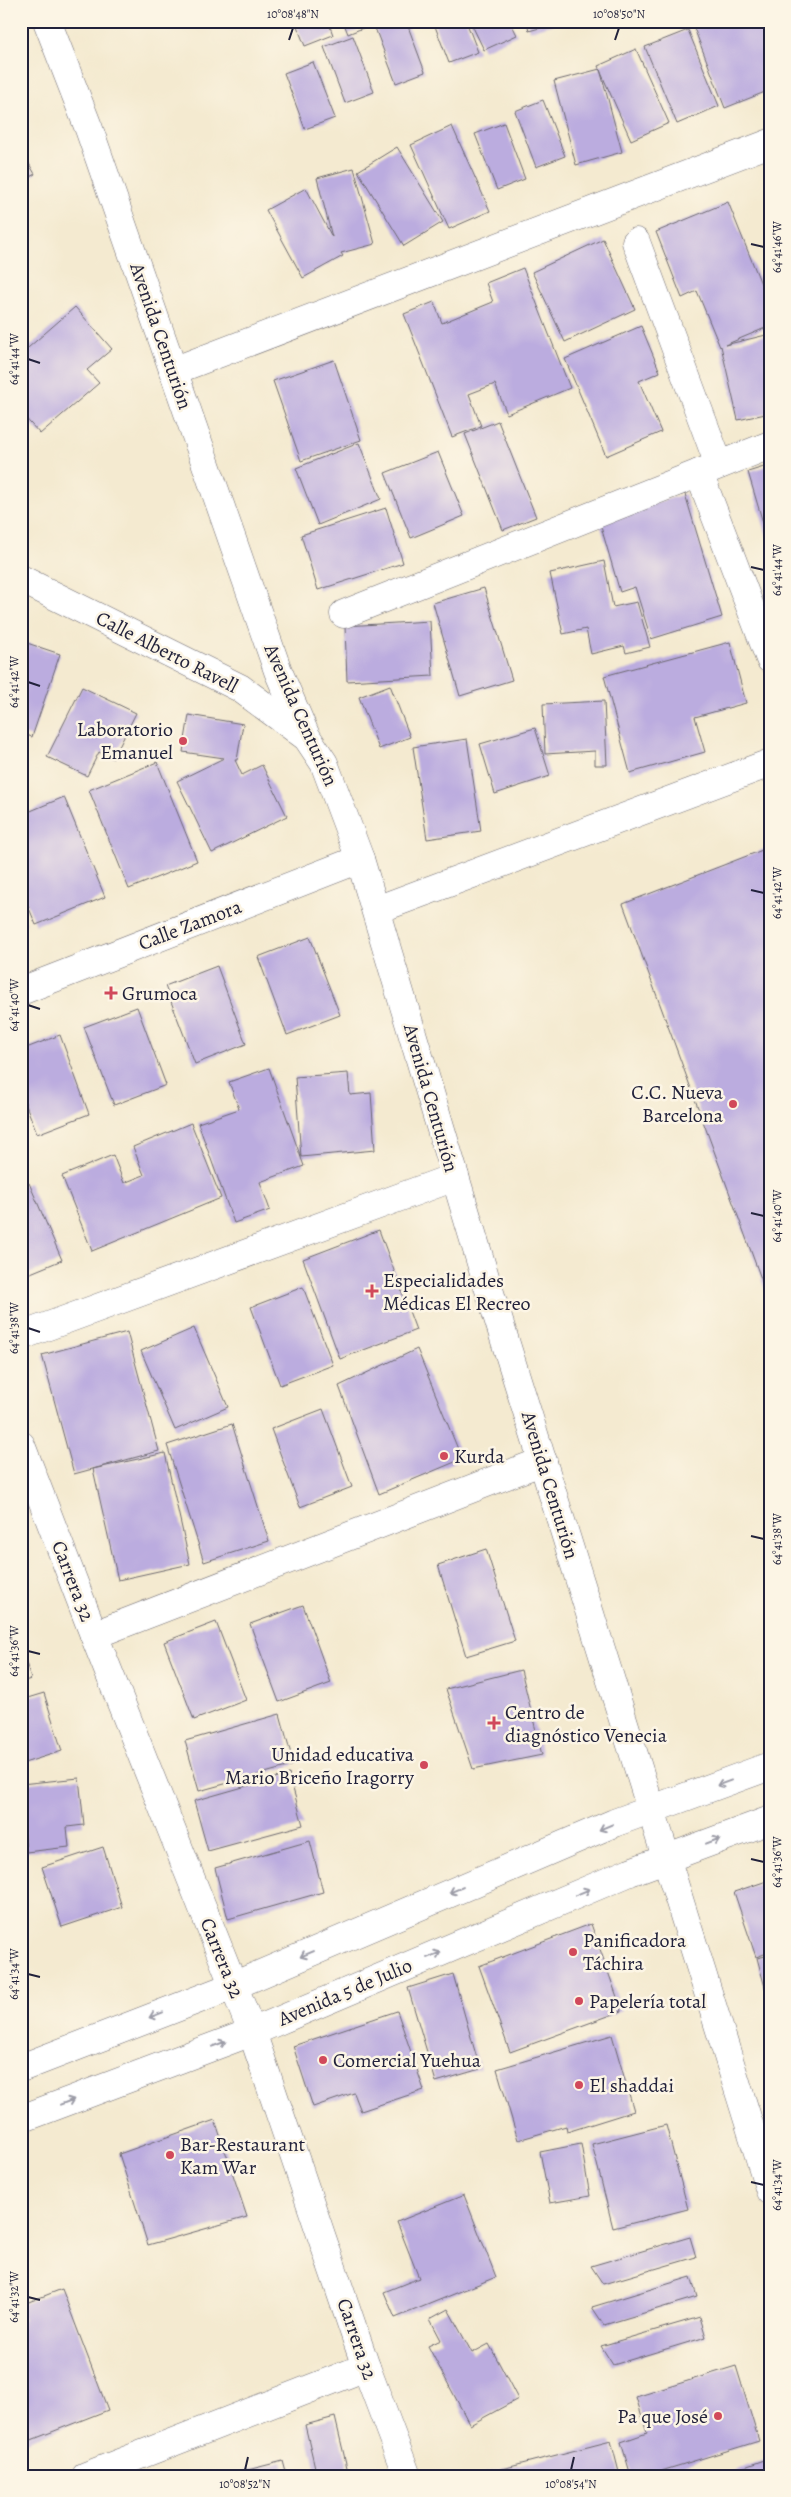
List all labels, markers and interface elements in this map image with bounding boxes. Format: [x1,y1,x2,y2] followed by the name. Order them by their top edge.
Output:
[267,6,319,22] text: 10°08'48"N
[593,6,645,22] text: 10°08'50"N
[769,220,785,273] text: 64°41'46"W
[123,258,199,413] street label: Avenida Centurión
[6,332,22,385] text: 64°41'44"W
[769,543,785,596] text: 64°41'44"W
[91,605,243,700] street label: Calle Alberto Ravell
[257,639,344,790] street label: Avenida Centurión
[6,655,22,708] text: 64°41'42"W
[77,716,173,766] place label: Laboratorio Emanuel
[177,735,189,747] marker: Laboratorio Emanuel
[769,866,785,919] text: 64°41'42"W
[134,893,246,957] street label: Calle Zamora
[6,978,22,1031] text: 64°41'40"W
[122,980,198,1007] place label: Grumoca
[104,986,118,1000] marker: Grumoca
[397,1020,465,1175] street label: Avenida Centurión
[631,1079,724,1129] place label: C.C. Nueva Barcelona
[727,1098,739,1110] marker: C.C. Nueva Barcelona
[769,1189,785,1242] text: 64°41'40"W
[383,1267,531,1317] place label: Especialidades Médicas El Recreo
[365,1284,379,1298] marker: Especialidades Médicas El Recreo
[6,1301,22,1354] text: 64°41'38"W
[514,1407,585,1562] street label: Avenida Centurión
[454,1443,505,1470] place label: Kurda
[438,1450,450,1462] marker: Kurda
[769,1512,785,1565] text: 64°41'38"W
[45,1537,101,1626] street label: Carrera 32
[6,1624,22,1677] text: 64°41'36"W
[505,1699,668,1749] place label: Centro de diagnóstico Venecia
[487,1716,501,1730] marker: Centro de diagnóstico Venecia
[225,1741,415,1791] place label: Unidad educativa Mario Briceño Iragorry
[418,1759,430,1771] marker: Unidad educativa Mario Briceño Iragorry
[717,1779,732,1788] one-way arrow
[599,1822,614,1832] one-way arrow
[769,1835,785,1888] text: 64°41'36"W
[704,1836,720,1845] one-way arrow
[449,1886,464,1896] one-way arrow
[575,1887,590,1896] one-way arrow
[194,1914,251,2003] street label: Carrera 32
[583,1927,687,1977] place label: Panificadora Táchira
[567,1946,579,1958] marker: Panificadora Táchira
[6,1947,22,2000] text: 64°41'34"W
[300,1950,315,1959] one-way arrow
[426,1950,441,1959] one-way arrow
[273,1952,416,2033] street label: Avenida 5 de Julio
[589,1988,706,2015] place label: Papelería total
[573,1995,585,2007] marker: Papelería total
[149,2011,164,2021] one-way arrow
[211,2039,226,2048] one-way arrow
[333,2047,482,2074] place label: Comercial Yuehua
[317,2054,329,2066] marker: Comercial Yuehua
[589,2072,674,2099] place label: El shaddai
[573,2079,585,2091] marker: El shaddai
[59,2097,74,2106] one-way arrow
[180,2131,306,2181] place label: Bar-Restaurant Kam War
[164,2149,176,2161] marker: Bar-Restaurant Kam War
[769,2158,785,2211] text: 64°41'34"W
[6,2270,22,2323] text: 64°41'32"W
[330,2295,384,2384] street label: Carrera 32
[617,2403,708,2430] place label: Pa que José
[712,2410,724,2422] marker: Pa que José
[219,2476,271,2492] text: 10°08'52"N
[545,2476,597,2492] text: 10°08'54"N

